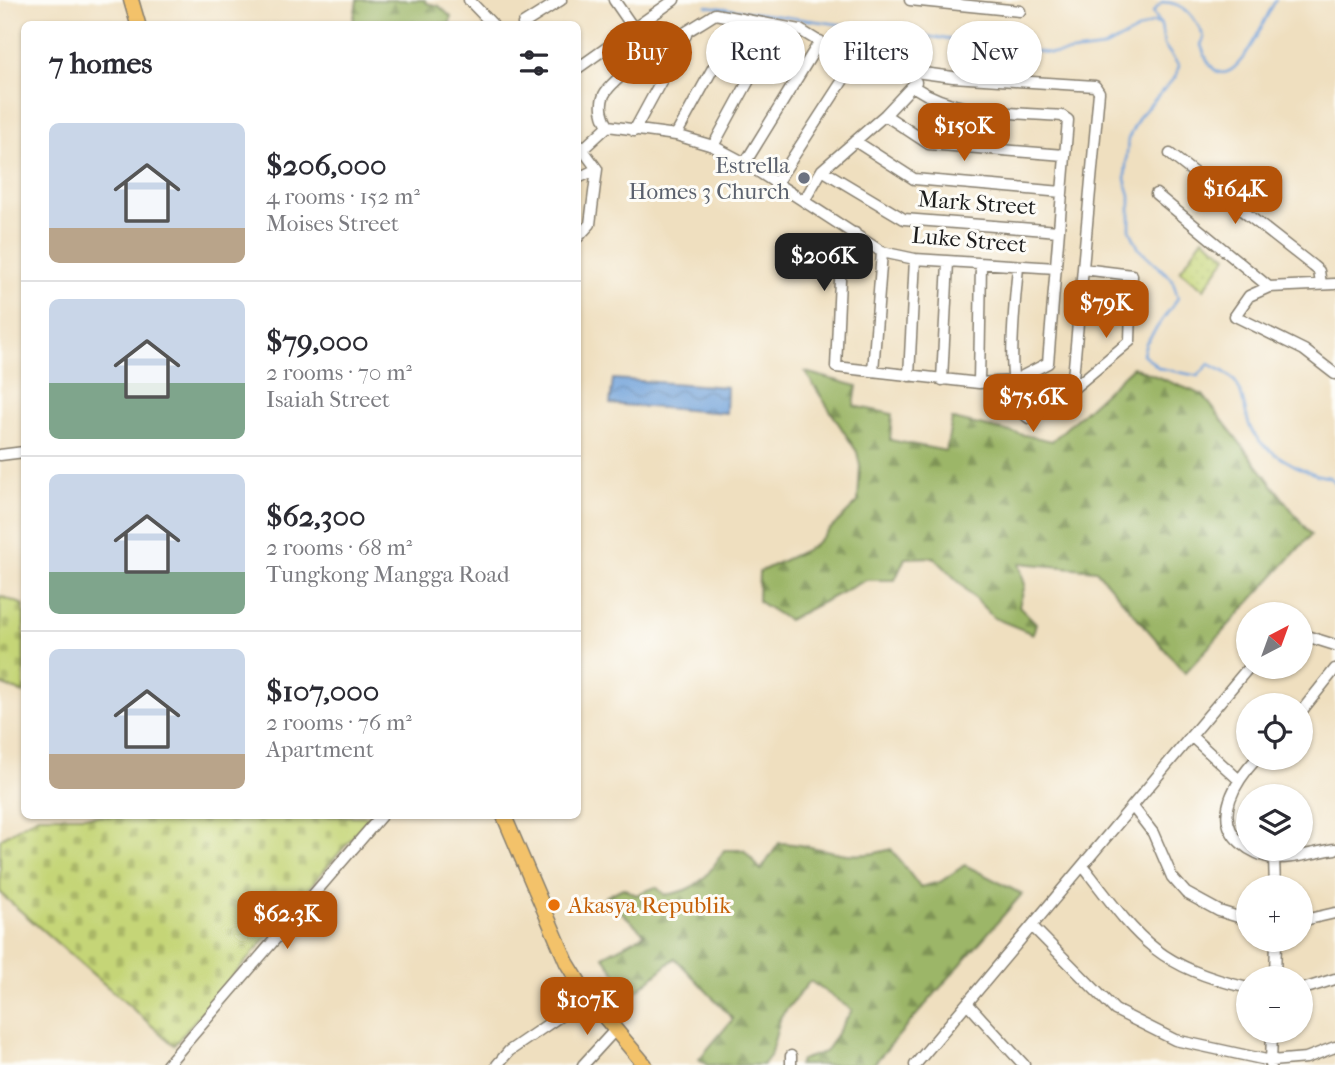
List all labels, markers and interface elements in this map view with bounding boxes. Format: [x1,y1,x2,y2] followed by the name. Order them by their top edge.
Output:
[602,21,692,84] chip: Buy
[706,21,805,84] chip: Rent
[819,21,933,84] chip: Filters
[947,21,1042,84] chip: New
[515,44,553,82] icon: filters
[49,46,152,81] text: 7 homes
[915,104,1013,163] pin: $150K
[934,112,994,139] text: $150K
[266,148,387,183] text: $206,000
[105,151,189,235] icon: home
[629,152,790,205] place label: Estrella Homes 3 Church
[1186,166,1284,226] pin: $164K
[796,170,812,186] marker: Estrella Homes 3 Church
[1203,175,1267,202] text: $164K
[266,183,420,210] text: 4 rooms · 152 m²
[917,185,1037,221] street label: Mark Street
[266,210,399,237] text: Moises Street
[910,222,1028,258] street label: Luke Street
[775,233,873,293] pin: $206K
[791,242,857,269] text: $206K
[1065,280,1147,340] pin: $79K
[1080,289,1132,316] text: $79K
[266,324,369,359] text: $79,000
[105,327,189,411] icon: home
[266,359,412,386] text: 2 rooms · 70 m²
[976,374,1090,434] pin: $75.6K
[999,383,1067,410] text: $75.6K
[266,386,390,413] text: Isaiah Street
[266,499,366,534] text: $62,300
[105,502,189,586] icon: home
[266,534,412,561] text: 2 rooms · 68 m²
[266,561,510,588] text: Tungkong Mangga Road
[1236,602,1312,679] north arrow
[1236,602,1313,1043] map controls
[266,674,379,709] text: $107,000
[105,677,189,761] icon: home
[1236,693,1313,770] button: locate
[266,709,412,736] text: 2 rooms · 76 m²
[266,736,374,763] text: Apartment
[1236,784,1313,861] button: layers
[1236,875,1313,952] button: +
[230,892,344,951] pin: $62.3K
[567,892,732,919] place label: Akasya Republik
[546,897,562,913] marker: Akasya Republik
[253,900,321,927] text: $62.3K
[1236,966,1313,1043] button: −
[538,978,636,1037] pin: $107K
[556,986,618,1013] text: $107K

